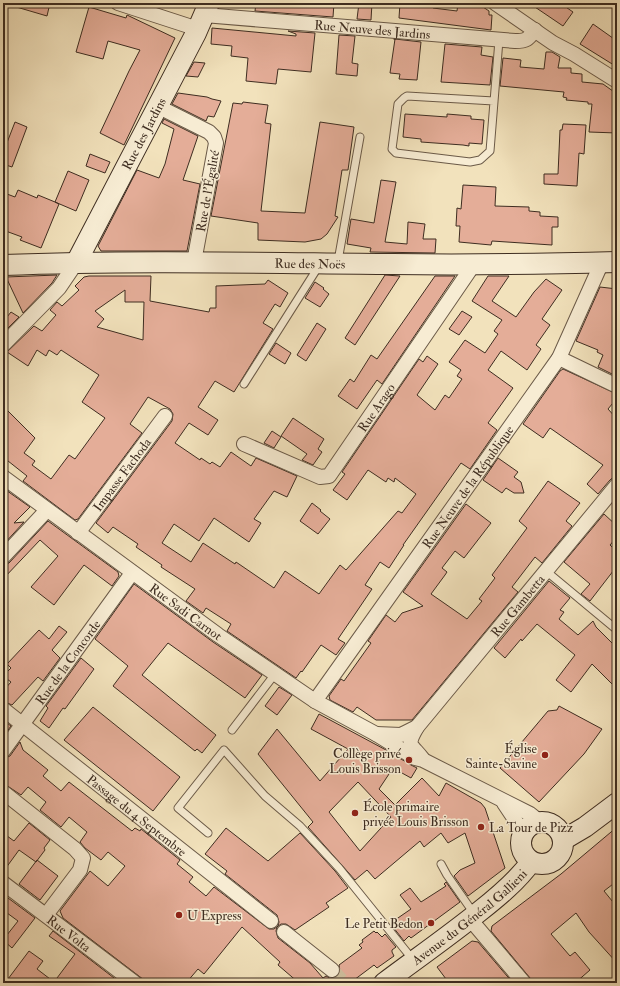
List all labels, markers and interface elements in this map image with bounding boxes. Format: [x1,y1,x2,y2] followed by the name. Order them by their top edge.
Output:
[314,17,432,43] street label: Rue Neuve des Jardins
[119,95,170,173] street label: Rue des Jardins
[192,148,223,233] street label: Rue de l'Égalité
[274,256,346,273] street label: Rue des Noës
[355,381,399,435] street label: Rue Arago
[419,422,518,552] street label: Rue Neuve de la République
[90,435,155,515] street label: Impasse Fachoda
[488,571,549,641] street label: Rue Gambetta
[146,580,225,644] street label: Rue Sadi Carnot
[32,617,105,708] street label: Rue de la Concorde
[466,740,538,772] place label: Église Sainte-Savine
[329,746,402,777] place label: Collège privé Louis Brisson
[540,750,550,760] marker: Église Sainte-Savine
[404,755,414,765] marker: Collège privé Louis Brisson
[83,772,190,861] street label: Passage du 4 Septembre
[362,798,469,831] place label: École primaire privée Louis Brisson
[350,808,360,818] marker: École primaire privée Louis Brisson
[489,820,574,836] place label: La Tour de Pizz
[476,822,486,832] marker: La Tour de Pizz
[408,866,531,969] street label: Avenue du Général Gallieni
[187,908,242,925] place label: U Express
[174,910,184,920] marker: U Express
[43,912,94,956] street label: Rue Volta
[345,916,423,932] place label: Le Petit Bedon
[426,918,436,928] marker: Le Petit Bedon

